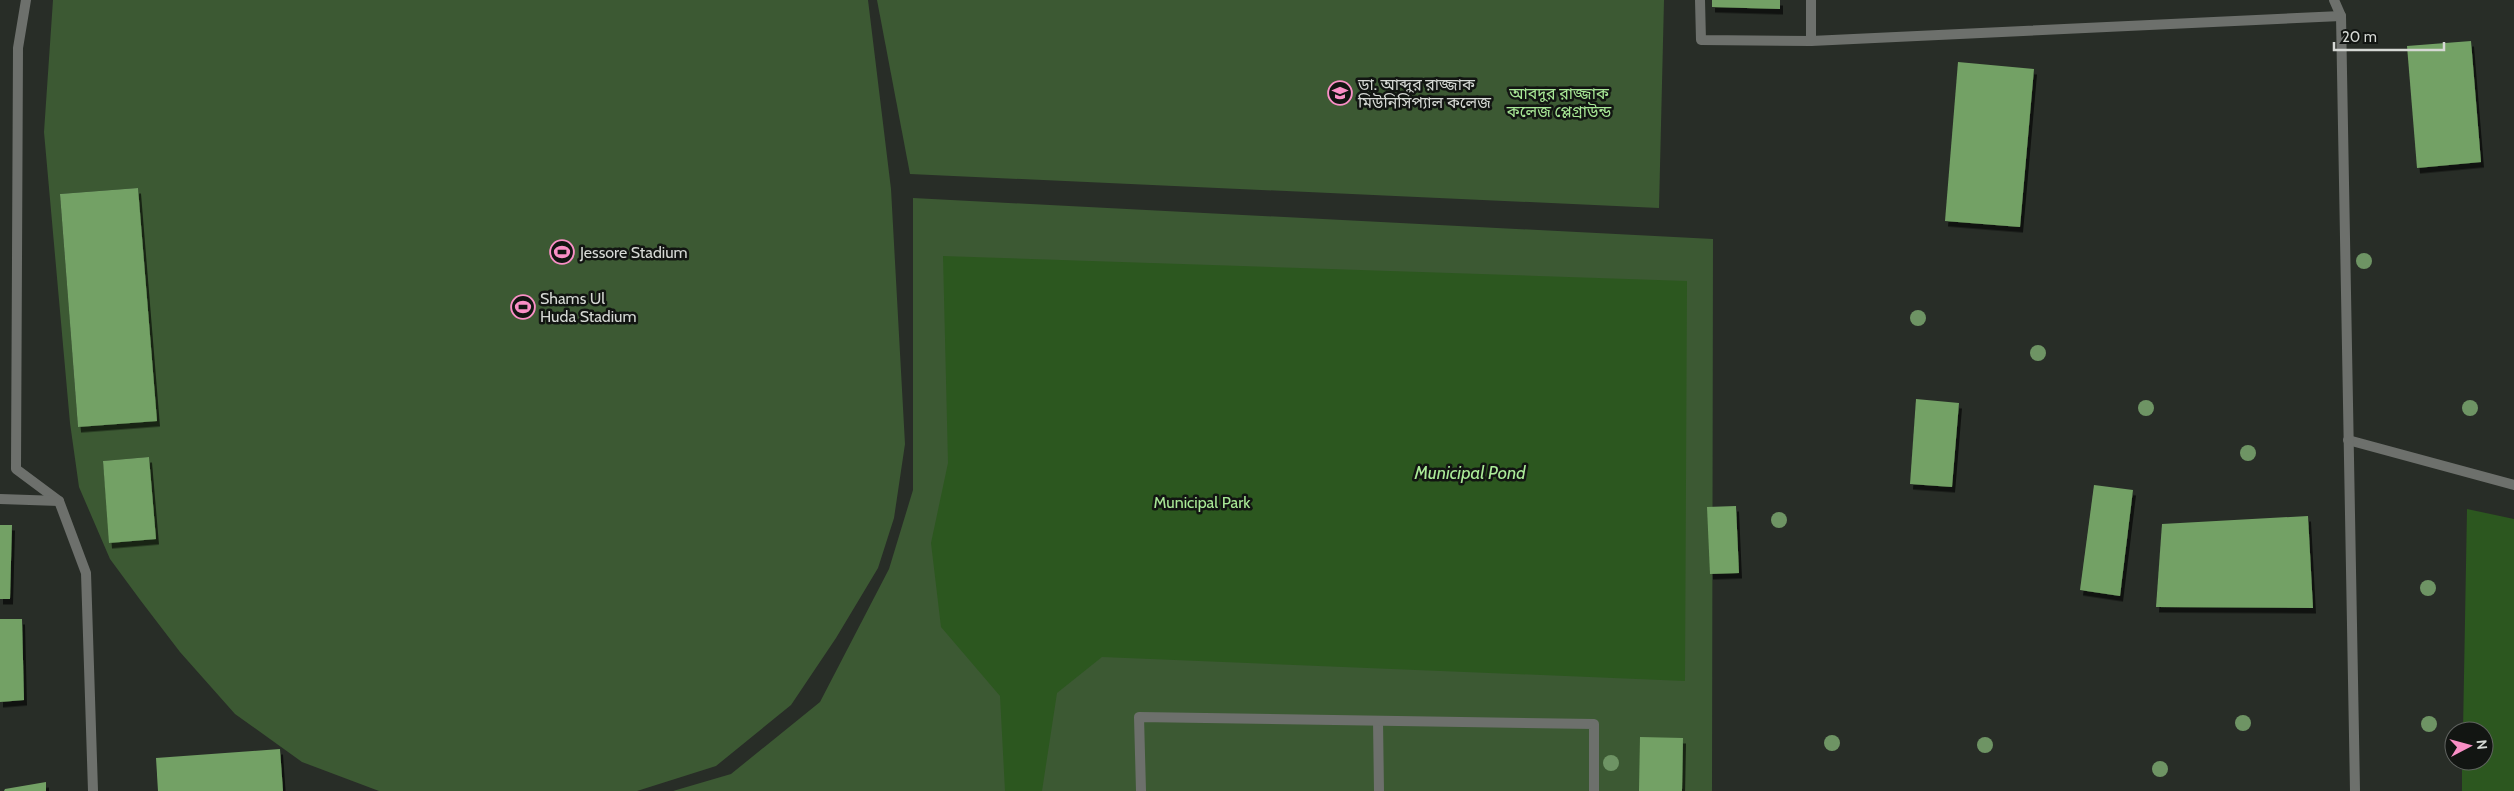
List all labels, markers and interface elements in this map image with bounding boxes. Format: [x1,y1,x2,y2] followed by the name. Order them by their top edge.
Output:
[2334,20,2444,52] scale bar
[2342,28,2377,46] text: 20 m
[1357,75,1491,112] place label: ডা. আব্দুর রাজ্জাক মিউনিসিপ্যাল কলেজ
[1327,80,1353,106] school or university icon: ডা. আব্দুর রাজ্জাক মিউনিসিপ্যাল কলেজ
[1506,84,1612,121] park label: আবদুর রাজ্জাক কলেজ প্লেগ্রাউন্ড
[549,239,575,265] sports icon: Jessore Stadium
[579,243,688,262] place label: Jessore Stadium
[540,289,637,326] place label: Shams Ul Huda Stadium
[510,294,536,320] sports icon: Shams Ul Huda Stadium
[1413,462,1526,484] water label: Municipal Pond
[1154,493,1251,512] park label: Municipal Park
[2444,721,2494,771] north arrow
[2472,739,2491,751] text: N

